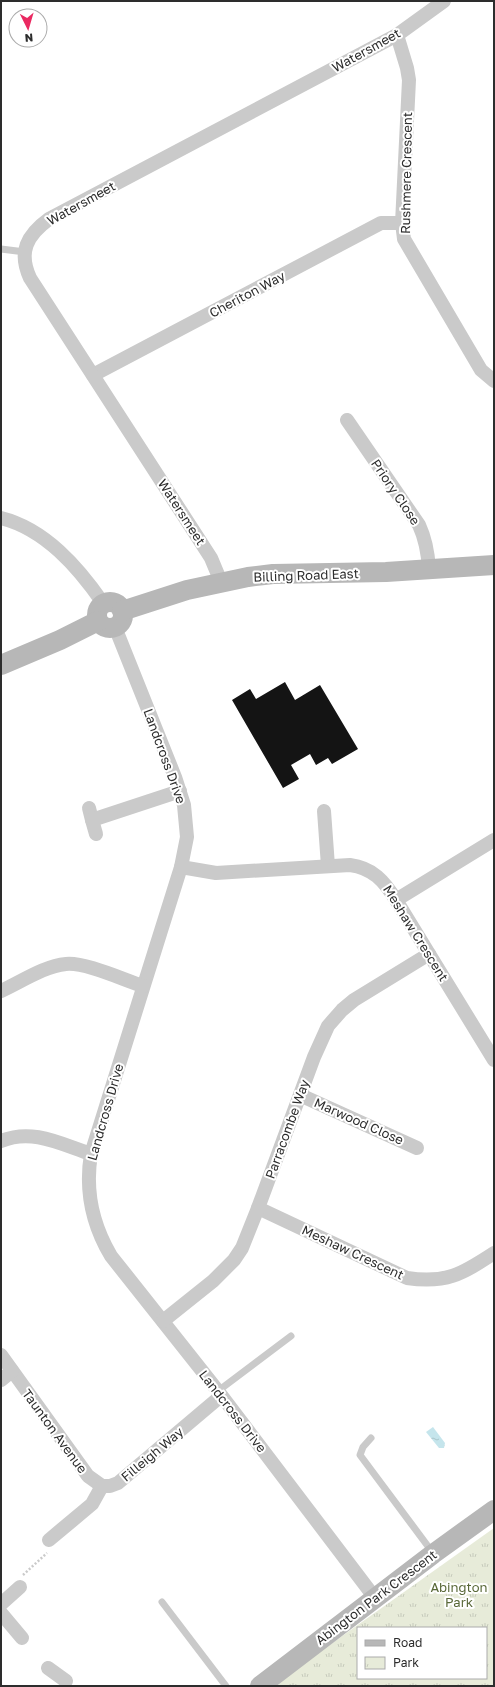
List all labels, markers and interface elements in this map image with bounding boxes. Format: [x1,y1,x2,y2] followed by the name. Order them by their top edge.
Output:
[8,8,48,48] north arrow
[329,25,403,75] street label: Watersmeet
[24,32,34,45] text: N
[397,112,415,234] street label: Rushmere Crescent
[44,178,118,228] street label: Watersmeet
[206,267,288,321] street label: Cheriton Way
[368,456,424,528] street label: Priory Close
[155,476,209,548] street label: Watersmeet
[253,565,359,585] street label: Billing Road East
[140,706,190,806] street label: Landcross Drive
[380,882,452,984] street label: Meshaw Crescent
[84,1062,126,1162] street label: Landcross Drive
[262,1076,313,1181] street label: Parracombe Way
[312,1094,406,1148] street label: Marwood Close
[300,1221,406,1283] street label: Meshaw Crescent
[196,1367,270,1455] street label: Landcross Drive
[19,1386,91,1476] street label: Taunton Avenue
[118,1423,187,1485] street label: Filleigh Way
[312,1546,440,1648] street label: Abington Park Crescent
[430,1579,488,1610] park label: Abington Park
[357,1627,487,1679] legend
[393,1635,422,1650] text: Road
[393,1655,419,1670] text: Park

